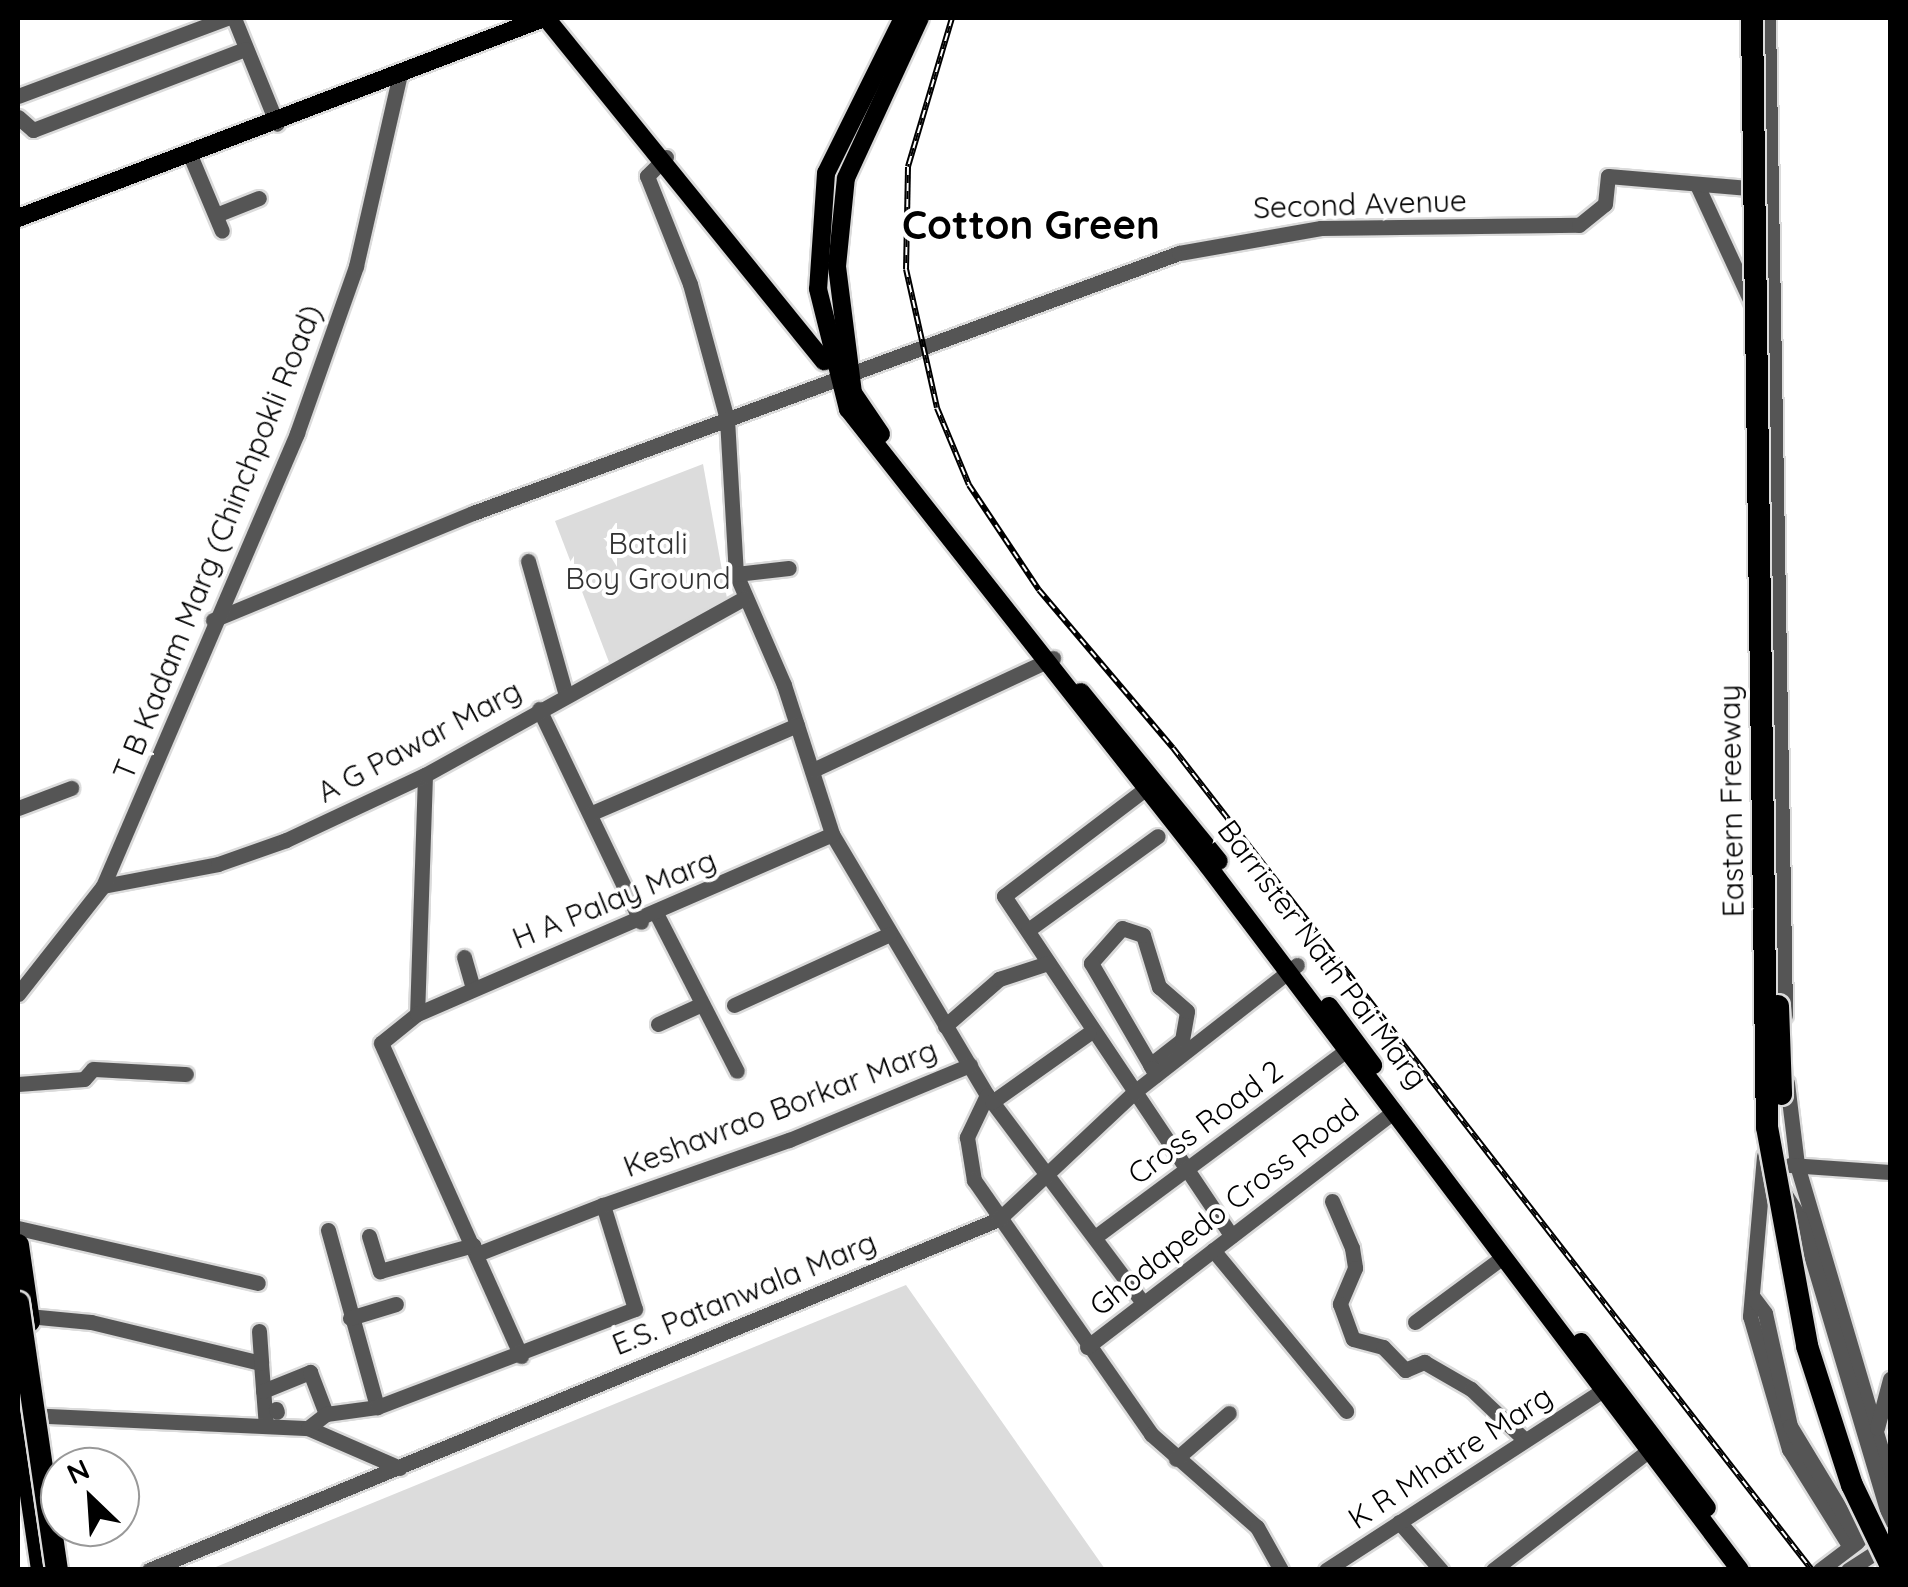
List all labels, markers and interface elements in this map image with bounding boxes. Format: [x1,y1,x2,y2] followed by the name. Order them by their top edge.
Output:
[1253,182,1467,226] street label: Second Avenue
[902,200,1160,248] district label: Cotton Green
[105,299,329,785] street label: T B Kadam Marg (Chinchpokli Road)
[565,525,731,596] park label: Batali Boy Ground
[311,672,527,810] street label: A G Pawar Marg
[1711,684,1751,918] street label: Eastern Freeway
[1210,813,1436,1095] street label: Barrister Nath Pai Marg
[507,842,721,956] street label: H A Palay Marg
[618,1032,942,1184] street label: Keshavrao Borkar Marg
[1121,1052,1289,1192] street label: Cross Road 2
[1082,1091,1366,1323] street label: Ghodapedo Cross Road
[607,1224,881,1362] street label: E.S. Patanwala Marg
[1341,1378,1559,1536] street label: K R Mhatre Marg
[40,1447,140,1547] north arrow
[61,1451,95,1491] text: N

